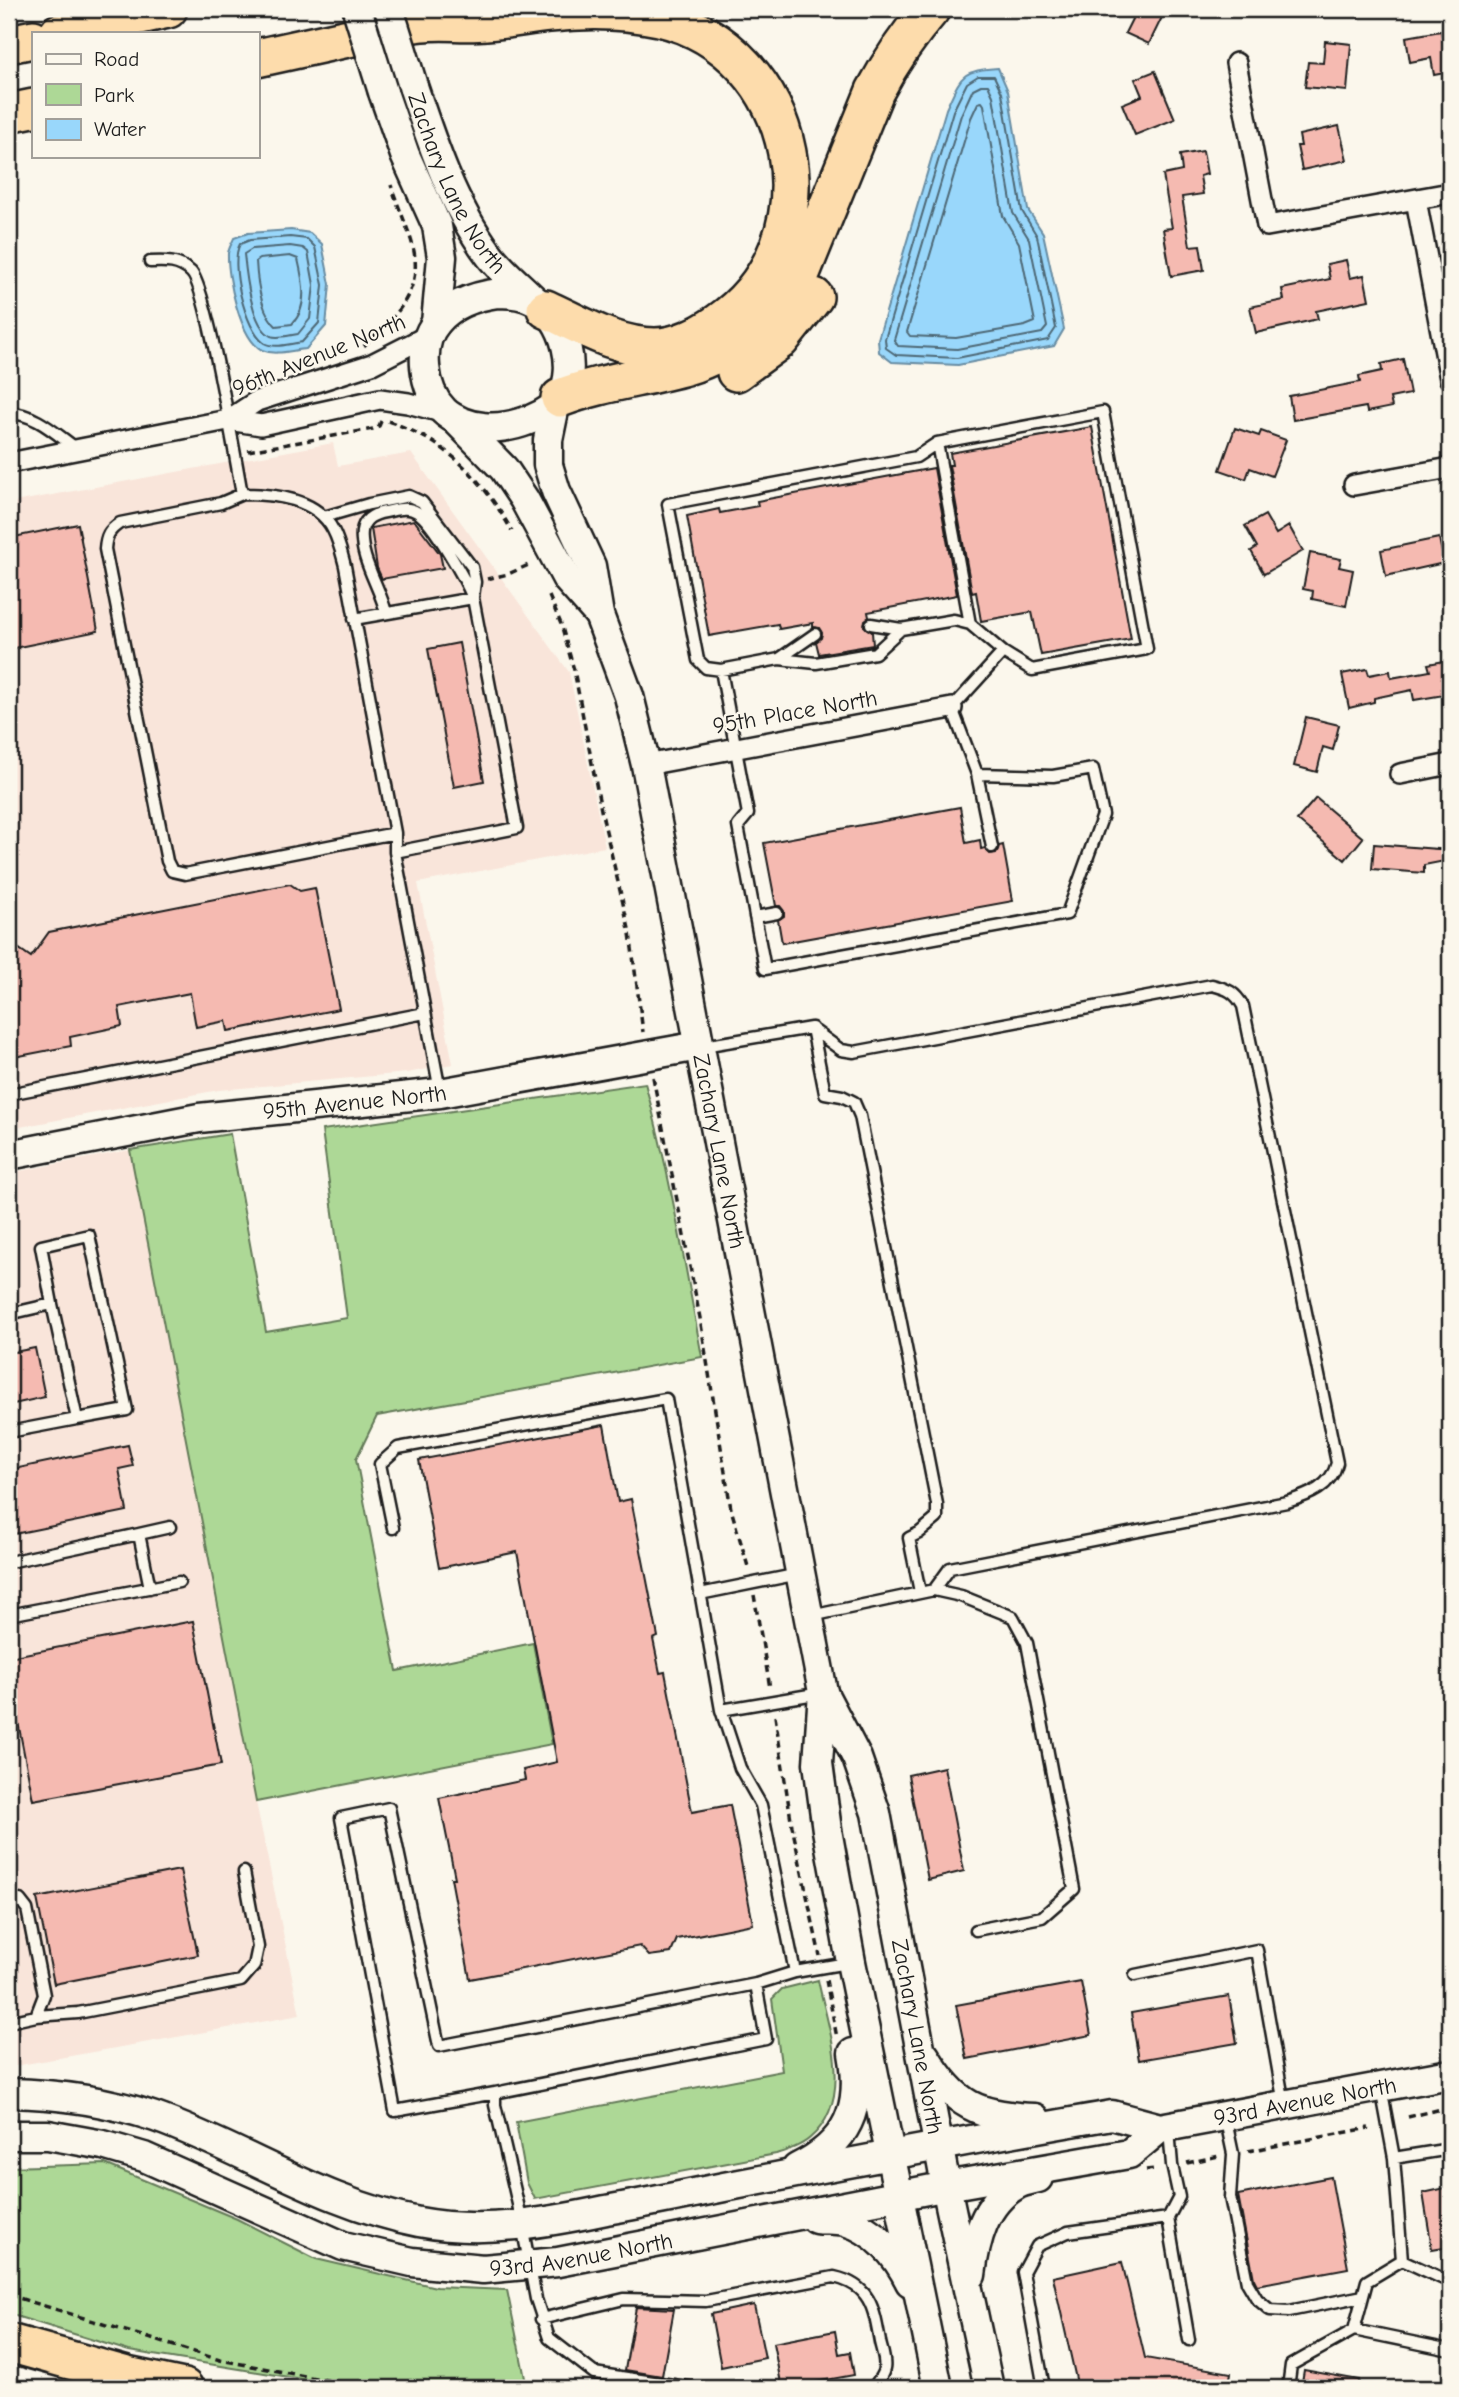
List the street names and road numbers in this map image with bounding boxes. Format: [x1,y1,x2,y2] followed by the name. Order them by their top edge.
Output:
[403,89,512,279] street label: Zachary Lane North
[228,308,410,402] street label: 96th Avenue North
[711,684,879,740] street label: 95th Place North
[688,1051,752,1251] street label: Zachary Lane North
[261,1079,449,1125] street label: 95th Avenue North
[886,1937,949,2136] street label: Zachary Lane North
[1211,2071,1399,2131] street label: 93rd Avenue North
[488,2226,675,2282] street label: 93rd Avenue North

